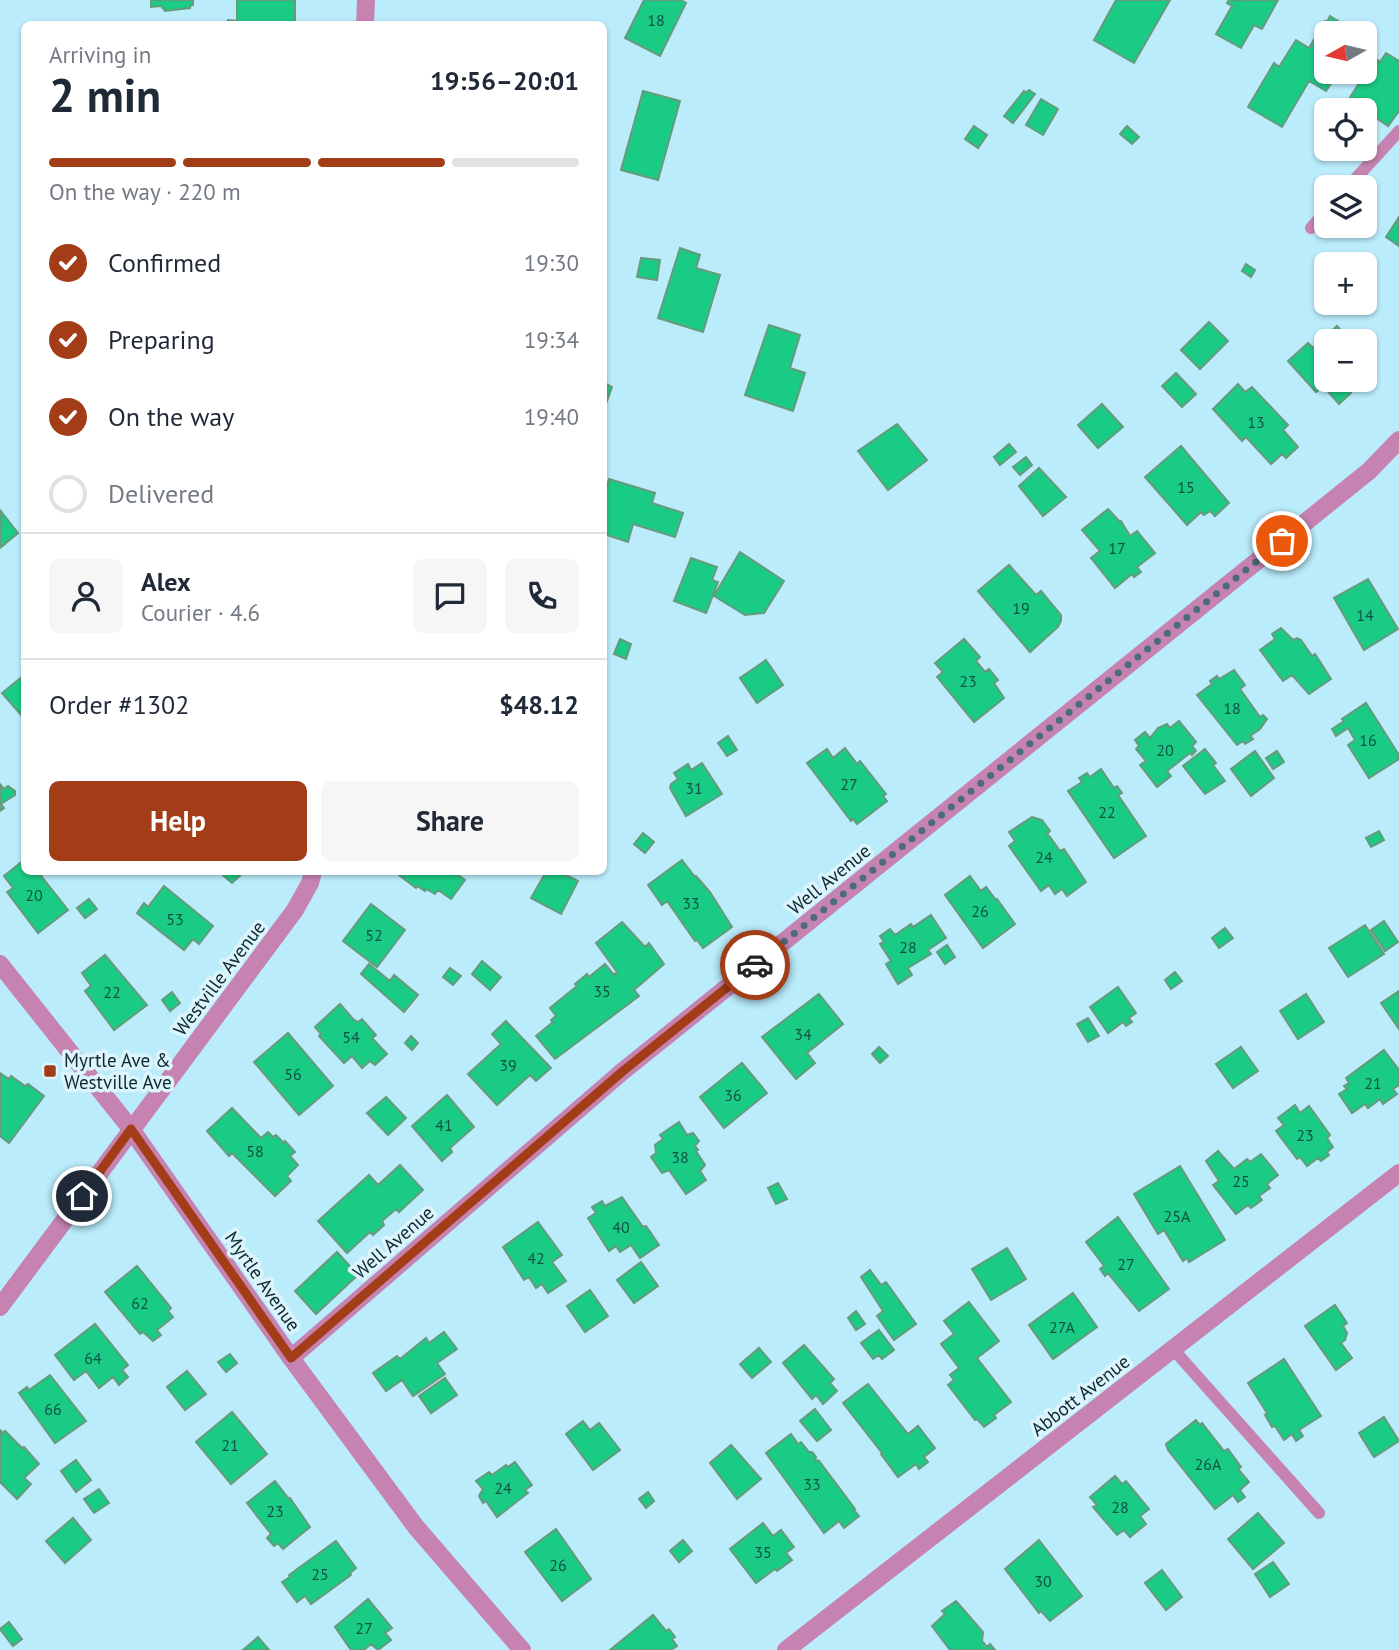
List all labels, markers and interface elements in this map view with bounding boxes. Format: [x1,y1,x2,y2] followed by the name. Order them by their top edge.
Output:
[647,10,665,30] house number: 18
[1314,21,1377,84] north arrow
[1314,21,1377,392] map controls
[49,40,151,69] text: Arriving in
[430,64,579,97] text: 19:56–20:01
[49,65,161,125] text: 2 min
[1314,98,1377,161] button: locate
[1314,175,1377,238] button: layers
[49,177,241,206] text: On the way · 220 m
[49,244,87,282] icon: check
[108,246,221,279] text: Confirmed
[524,248,579,277] text: 19:30
[1314,252,1377,315] button: +
[49,321,87,359] icon: check
[108,323,215,356] text: Preparing
[524,325,579,354] text: 19:34
[1314,329,1377,392] button: −
[49,398,87,436] icon: check
[108,400,234,433] text: On the way
[524,402,579,431] text: 19:40
[1247,412,1265,432] house number: 13
[108,477,214,510] text: Delivered
[1177,477,1195,497] house number: 15
[1252,511,1312,571] pin
[1263,522,1301,560] icon: bag
[1108,538,1126,558] house number: 17
[49,559,123,633] button: person
[413,559,487,633] button: chat
[505,559,579,633] button: phone
[141,565,191,598] text: Alex
[141,598,260,627] text: Courier · 4.6
[1012,598,1030,618] house number: 19
[1356,605,1374,625] house number: 14
[959,671,977,691] house number: 23
[49,688,189,721] text: Order #1302
[499,688,579,721] text: $48.12
[1223,698,1241,718] house number: 18
[1359,730,1377,750] house number: 16
[1156,740,1174,760] house number: 20
[840,774,858,794] house number: 27
[685,778,703,798] house number: 31
[49,781,307,861] button: Help
[321,781,579,861] button: Share
[1098,802,1116,822] house number: 22
[783,838,875,920] street label: Well Avenue
[1035,847,1053,867] house number: 24
[25,885,43,905] house number: 20
[682,893,700,913] house number: 33
[971,901,989,921] house number: 26
[166,909,184,929] house number: 53
[168,916,270,1040] street label: Westville Avenue
[365,925,383,945] house number: 52
[720,930,790,1000] courier
[899,937,917,957] house number: 28
[736,946,774,984] icon: car
[593,981,611,1001] house number: 35
[103,982,121,1002] house number: 22
[794,1024,812,1044] house number: 34
[342,1027,360,1047] house number: 54
[64,1048,172,1094] place label: Myrtle Ave & Westville Ave
[499,1055,517,1075] house number: 39
[42,1063,58,1079] marker: Myrtle Ave & Westville Ave
[284,1064,302,1084] house number: 56
[1364,1073,1382,1093] house number: 21
[724,1085,742,1105] house number: 36
[435,1115,453,1135] house number: 41
[1296,1125,1314,1145] house number: 23
[246,1141,264,1161] house number: 58
[671,1147,689,1167] house number: 38
[52,1166,112,1226] pin
[1232,1171,1250,1191] house number: 25
[63,1177,101,1215] icon: home
[348,1200,438,1284] street label: Well Avenue
[1164,1206,1191,1226] house number: 25A
[612,1217,630,1237] house number: 40
[220,1226,306,1336] street label: Myrtle Avenue
[527,1248,545,1268] house number: 42
[1117,1254,1135,1274] house number: 27
[131,1293,149,1313] house number: 62
[1049,1317,1076,1337] house number: 27A
[84,1348,102,1368] house number: 64
[1026,1349,1134,1441] street label: Abbott Avenue
[44,1399,62,1419] house number: 66
[221,1435,239,1455] house number: 21
[1195,1454,1222,1474] house number: 26A
[803,1474,821,1494] house number: 33
[494,1478,512,1498] house number: 24
[1111,1497,1129,1517] house number: 28
[266,1501,284,1521] house number: 23
[754,1542,772,1562] house number: 35
[549,1555,567,1575] house number: 26
[311,1564,329,1584] house number: 25
[1034,1571,1052,1591] house number: 30
[355,1618,373,1638] house number: 27

